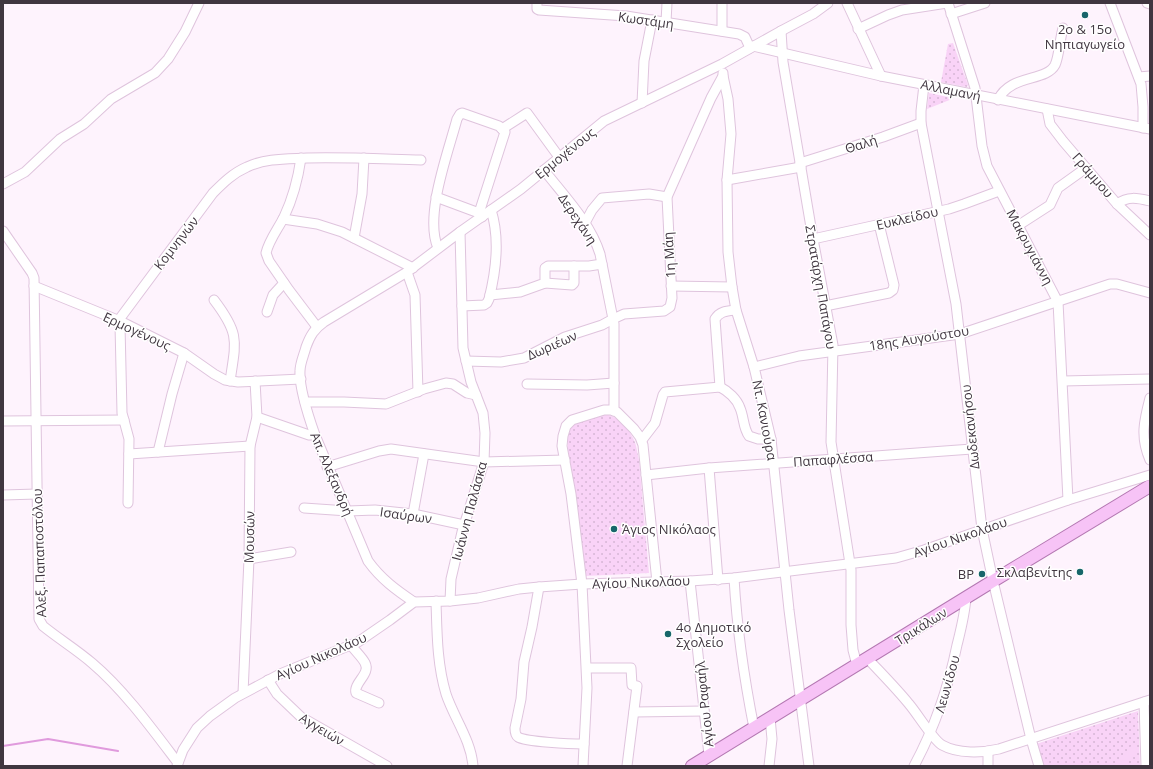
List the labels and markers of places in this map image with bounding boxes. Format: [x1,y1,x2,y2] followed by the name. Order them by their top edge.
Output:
[1080,10,1090,20] marker: 2ο & 15ο Νηπιαγωγείο
[1045,20,1125,53] place label: 2ο & 15ο Νηπιαγωγείο
[622,520,716,538] place label: Άγιος ΝΙκόλαος
[609,524,619,534] marker: Άγιος ΝΙκόλαος
[997,563,1072,581] place label: Σκλαβενίτης
[958,565,974,583] place label: BP
[1075,567,1085,577] marker: Σκλαβενίτης
[977,569,987,579] marker: BP
[676,618,751,651] place label: 4ο Δημοτικό Σχολείο
[663,629,673,639] marker: 4ο Δημοτικό Σχολείο

